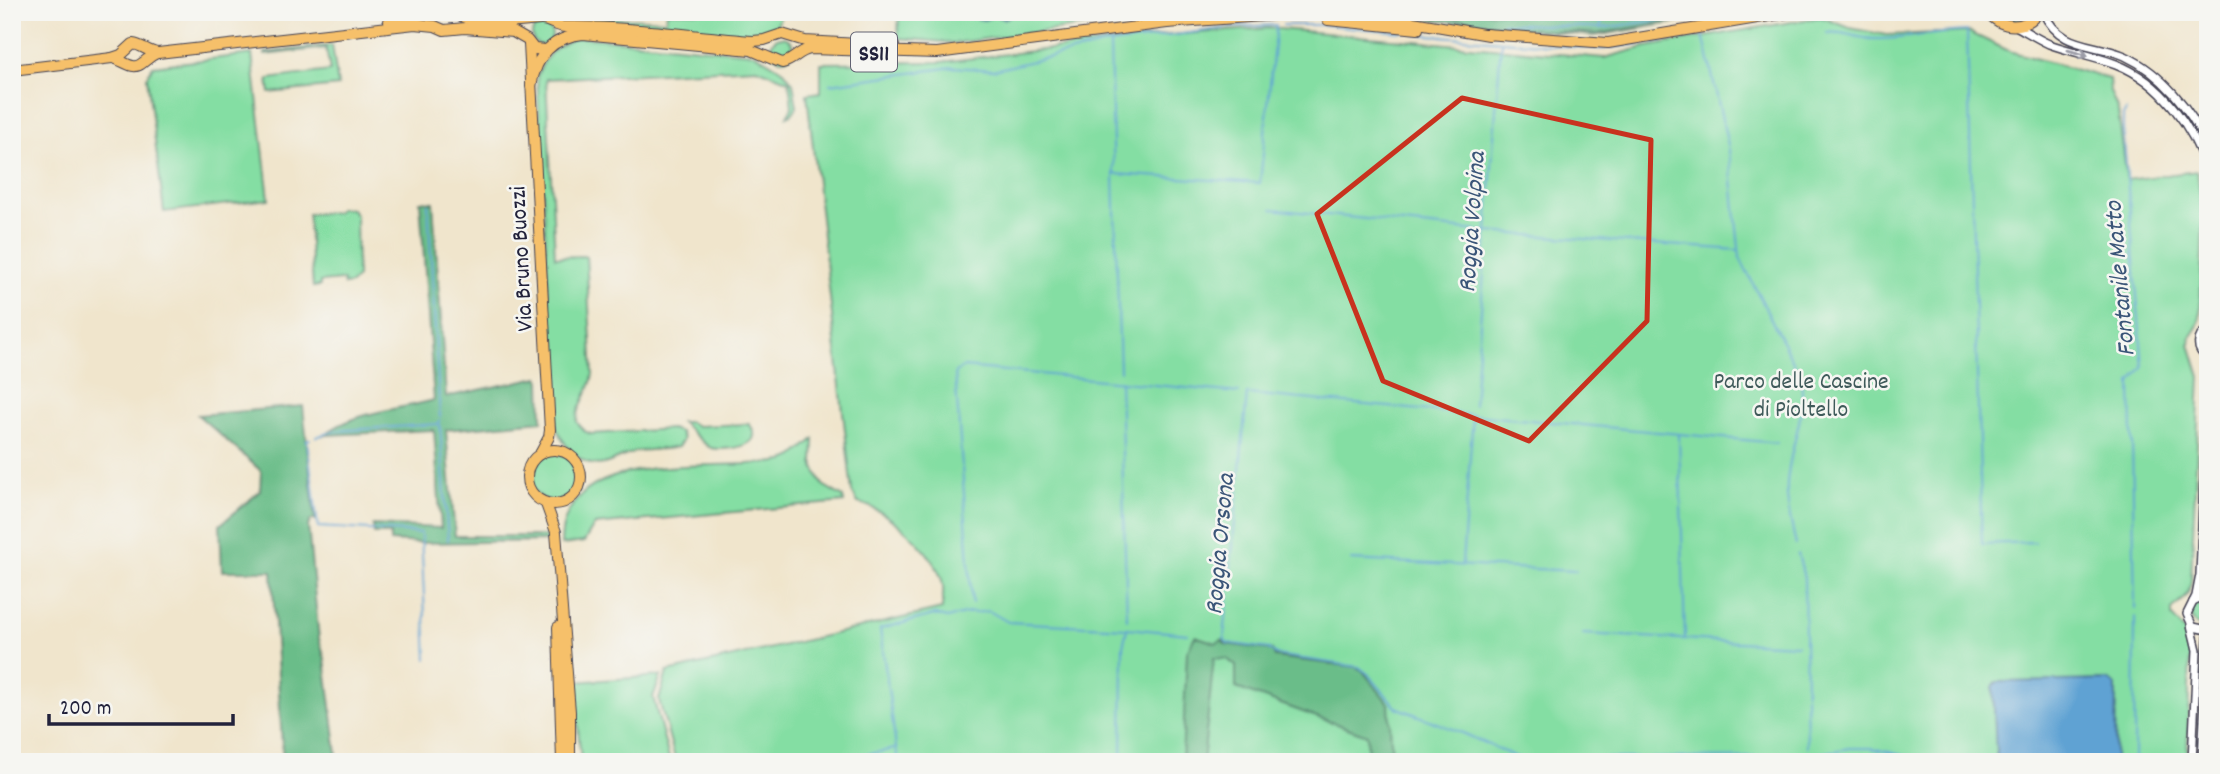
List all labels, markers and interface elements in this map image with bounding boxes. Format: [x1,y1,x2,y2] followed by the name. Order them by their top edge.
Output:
[851,32,897,72] road number: SS11
[2067,47,2089,60] one-way arrow
[1450,149,1497,294] water label: Roggia Volpina
[502,185,544,332] street label: Via Bruno Buozzi
[2096,198,2147,358] water label: Fontanile Matto
[1713,366,1889,428] park label: Parco delle Cascine di Pioltello
[1197,471,1246,616] water label: Roggia Orsona
[49,683,233,727] scale bar
[60,695,111,725] text: 200 m

